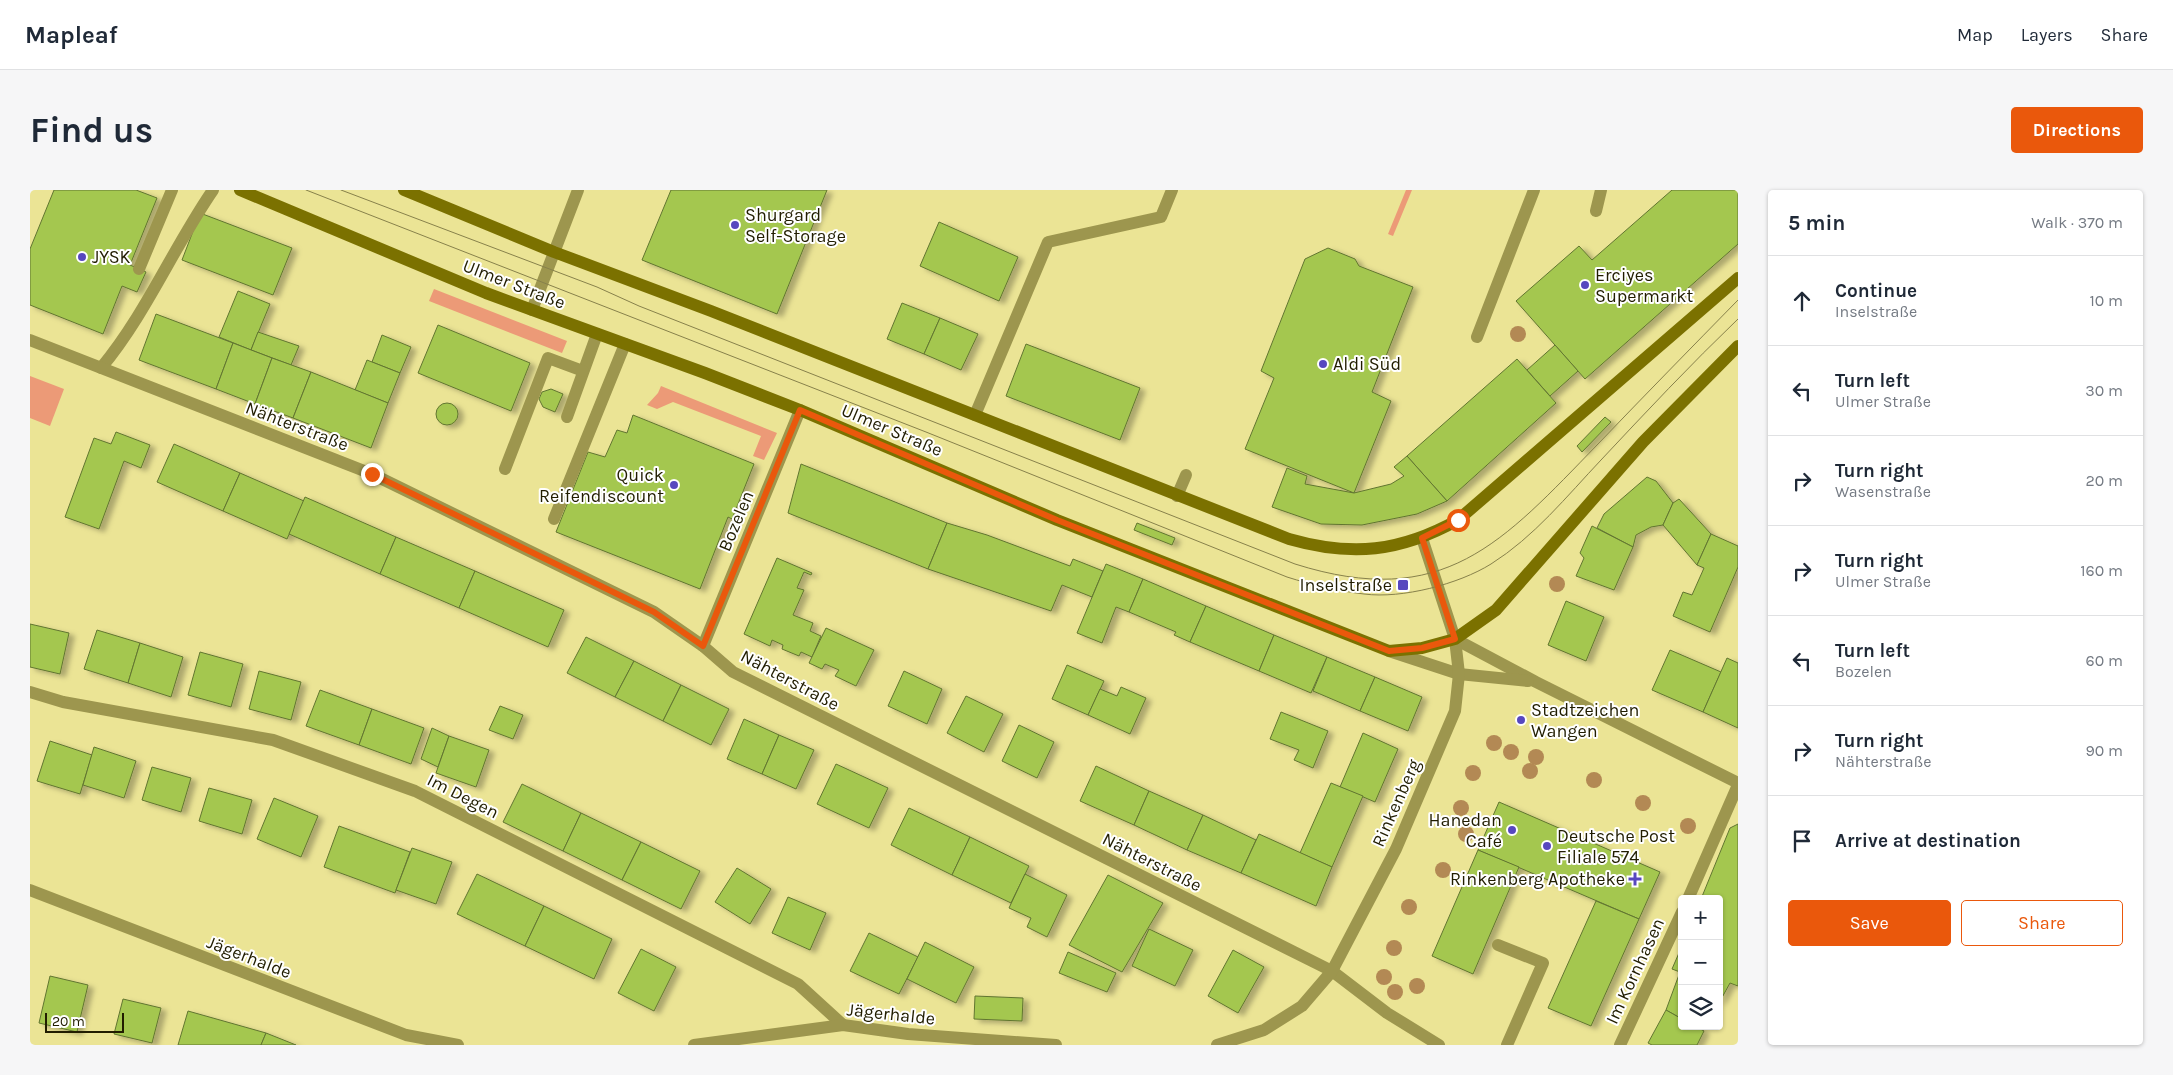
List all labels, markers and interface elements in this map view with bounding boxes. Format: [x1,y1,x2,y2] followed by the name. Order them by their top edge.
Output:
[25,21,118,49] text: Mapleaf
[1957,24,1993,46] text: Map
[2021,24,2073,46] text: Layers
[2101,24,2148,46] text: Share
[2011,107,2143,153] button: Directions
[30,110,153,151] text: Find us
[745,204,846,247] place label: Shurgard Self-Storage
[1788,211,1845,235] text: 5 min
[2031,213,2123,232] text: Walk · 370 m
[729,219,741,231] marker: Shurgard Self-Storage
[92,246,131,268] place label: JYSK
[76,251,88,263] marker: JYSK
[460,254,568,314] street label: Ulmer Straße
[1595,264,1693,307] place label: Erciyes Supermarkt
[1579,279,1591,291] marker: Erciyes Supermarkt
[1835,280,1917,302] text: Continue
[1788,287,1816,315] icon: ahead
[2089,291,2123,310] text: 10 m
[1835,302,1917,321] text: Inselstraße
[1333,353,1401,375] place label: Aldi Süd
[1317,358,1329,370] marker: Aldi Süd
[1835,370,1910,392] text: Turn left
[1788,377,1816,405] icon: left
[2085,381,2123,400] text: 30 m
[1835,392,1931,411] text: Ulmer Straße
[242,396,352,456] street label: Nähterstraße
[838,399,946,461] street label: Ulmer Straße
[1835,460,1924,482] text: Turn right
[361,463,384,486] route end
[539,464,664,507] place label: Quick Reifendiscount
[1788,467,1816,495] icon: right
[2085,471,2123,490] text: 20 m
[668,479,680,491] marker: Quick Reifendiscount
[1835,482,1931,501] text: Wasenstraße
[713,487,759,555] street label: Bozelen
[1447,509,1470,532] route start
[1835,550,1924,572] text: Turn right
[1788,557,1816,585] icon: right
[2080,561,2123,580] text: 160 m
[1835,572,1931,591] text: Ulmer Straße
[1299,574,1392,596] place label: Inselstraße
[1396,578,1410,592] marker: Inselstraße
[1835,640,1910,662] text: Turn left
[737,645,843,715] street label: Nähterstraße
[1788,647,1816,675] icon: left
[2086,651,2123,670] text: 60 m
[1835,662,1892,681] text: Bozelen
[1531,699,1639,742] place label: Stadtzeichen Wangen
[1515,714,1527,726] marker: Stadtzeichen Wangen
[1835,730,1924,752] text: Turn right
[1788,737,1816,765] icon: right
[2085,741,2123,760] text: 90 m
[1835,752,1931,771] text: Nähterstraße
[1367,756,1425,850] street label: Rinkenberg
[423,769,503,823] street label: Im Degen
[1429,809,1502,852] place label: Hanedan Café
[1506,824,1518,836] marker: Hanedan Café
[1557,825,1675,868] place label: Deutsche Post Filiale 574
[1788,827,1816,855] icon: arrive
[1099,828,1205,896] street label: Nähterstraße
[1835,830,2021,852] text: Arrive at destination
[1541,840,1553,852] marker: Deutsche Post Filiale 574
[1450,868,1625,890] place label: Rinkenberg Apotheke
[1629,873,1641,885] marker: Rinkenberg Apotheke
[1678,895,1723,1030] map controls
[1678,895,1723,940] button: +
[1788,900,1951,946] button: Save
[1961,900,2123,946] button: Share
[1601,914,1669,1028] street label: Im Kornhasen
[204,931,294,983] street label: Jägerhalde
[1678,940,1723,985] button: −
[1678,985,1723,1030] button: layers
[846,998,936,1030] street label: Jägerhalde
[45,1010,124,1033] scale bar
[52,1013,85,1030] text: 20 m

